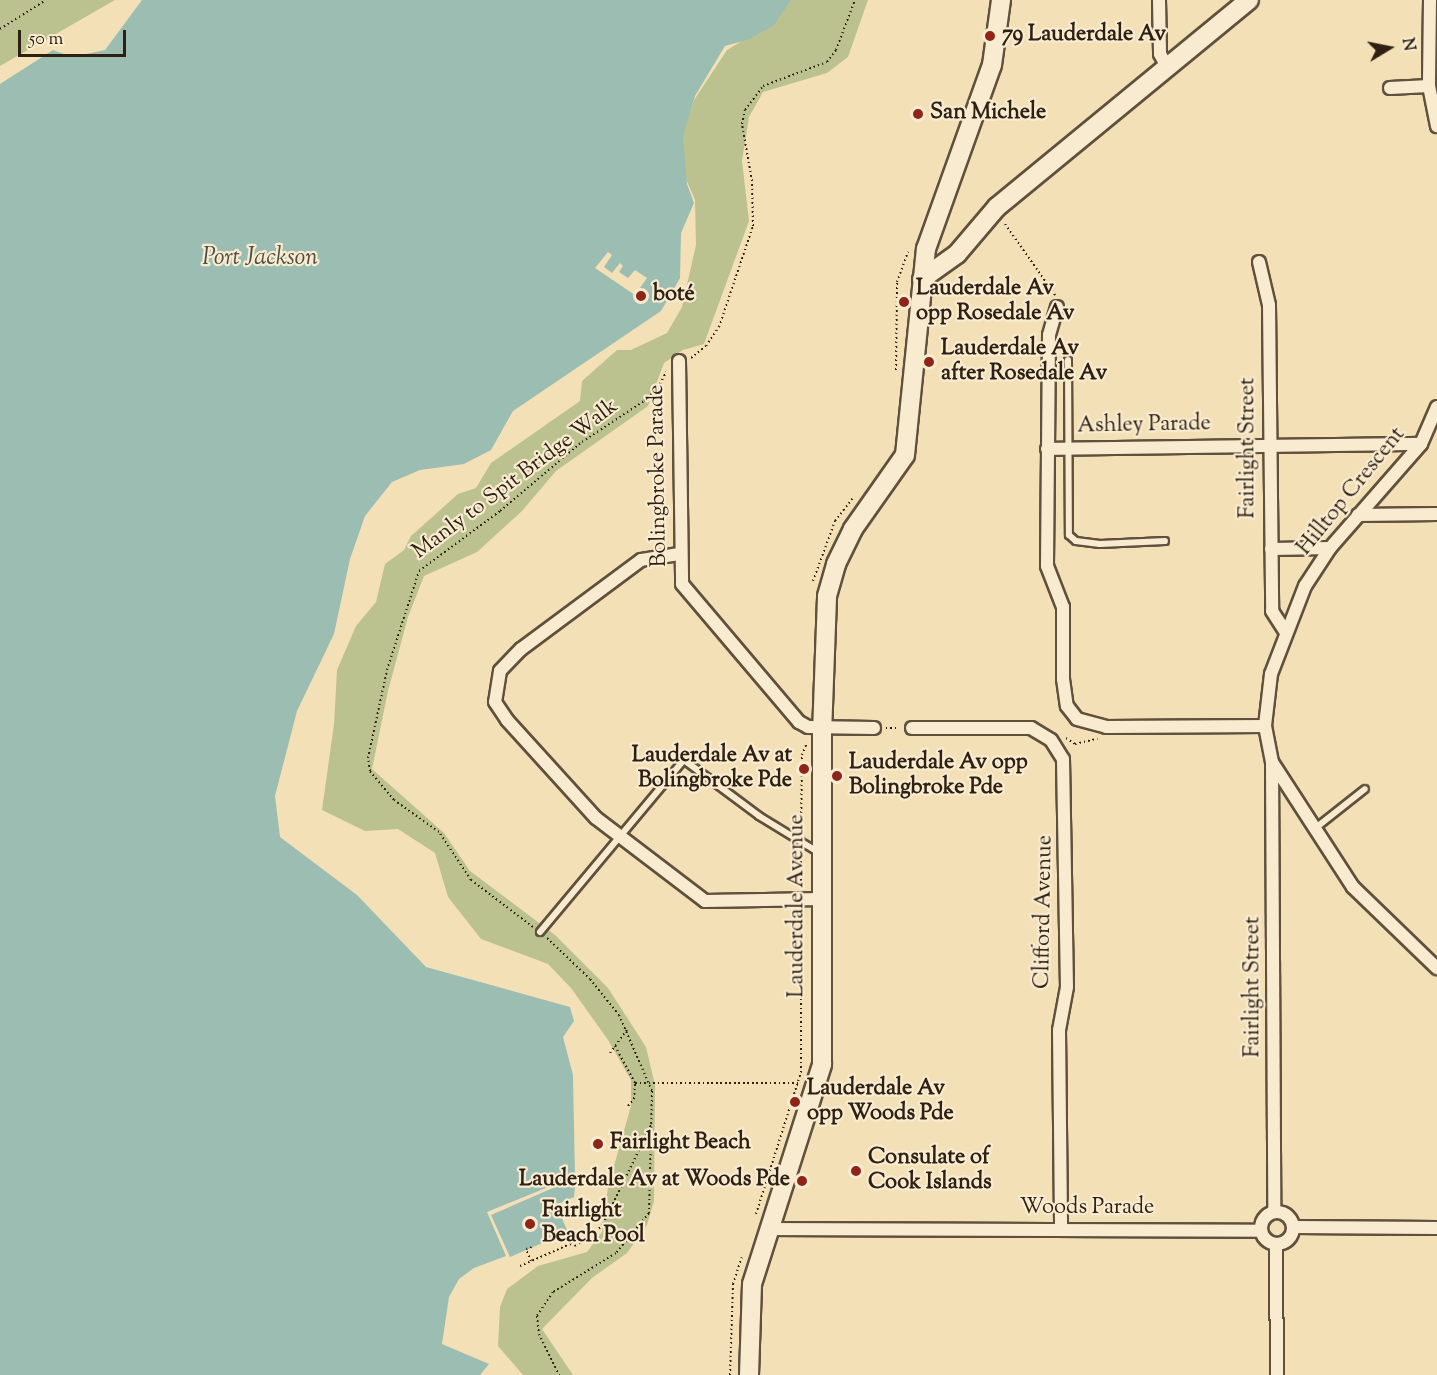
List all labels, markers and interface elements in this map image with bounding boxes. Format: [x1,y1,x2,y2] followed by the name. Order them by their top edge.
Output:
[21,18,129,56] scale bar
[1359,18,1419,78] north arrow
[1002,23,1166,49] place label: 79 Lauderdale Av
[29,27,63,53] text: 50 m
[983,29,997,43] marker: 79 Lauderdale Av
[1395,36,1420,53] text: N
[930,101,1046,127] place label: San Michele
[911,107,925,121] marker: San Michele
[202,245,318,273] water label: Port Jackson
[916,276,1074,328] place label: Lauderdale Av opp Rosedale Av
[653,283,695,309] place label: boté
[634,289,648,303] marker: boté
[897,295,911,309] marker: Lauderdale Av opp Rosedale Av
[941,336,1107,388] place label: Lauderdale Av after Rosedale Av
[922,355,936,369] marker: Lauderdale Av after Rosedale Av
[1236,378,1262,518] street label: Fairlight Street
[644,384,674,568] street label: Bolingbroke Parade
[408,394,624,566] street label: Manly to Spit Bridge Walk
[1077,412,1211,440] street label: Ashley Parade
[1292,423,1412,561] street label: Hilltop Crescent
[632,743,792,794] place label: Lauderdale Av at Bolingbroke Pde
[849,750,1028,802] place label: Lauderdale Av opp Bolingbroke Pde
[797,762,811,776] marker: Lauderdale Av at Bolingbroke Pde
[830,769,844,783] marker: Lauderdale Av opp Bolingbroke Pde
[785,814,811,998] street label: Lauderdale Avenue
[1030,835,1060,989] street label: Clifford Avenue
[1241,917,1267,1057] street label: Fairlight Street
[807,1076,954,1128] place label: Lauderdale Av opp Woods Pde
[788,1095,802,1109] marker: Lauderdale Av opp Woods Pde
[610,1131,751,1157] place label: Fairlight Beach
[591,1137,605,1151] marker: Fairlight Beach
[868,1145,992,1196] place label: Consulate of Cook Islands
[849,1164,863,1178] marker: Consulate of Cook Islands
[519,1168,790,1194] place label: Lauderdale Av at Woods Pde
[795,1174,809,1188] marker: Lauderdale Av at Woods Pde
[1020,1196,1154,1222] street label: Woods Parade
[542,1198,645,1250] place label: Fairlight Beach Pool
[523,1217,537,1231] marker: Fairlight Beach Pool

